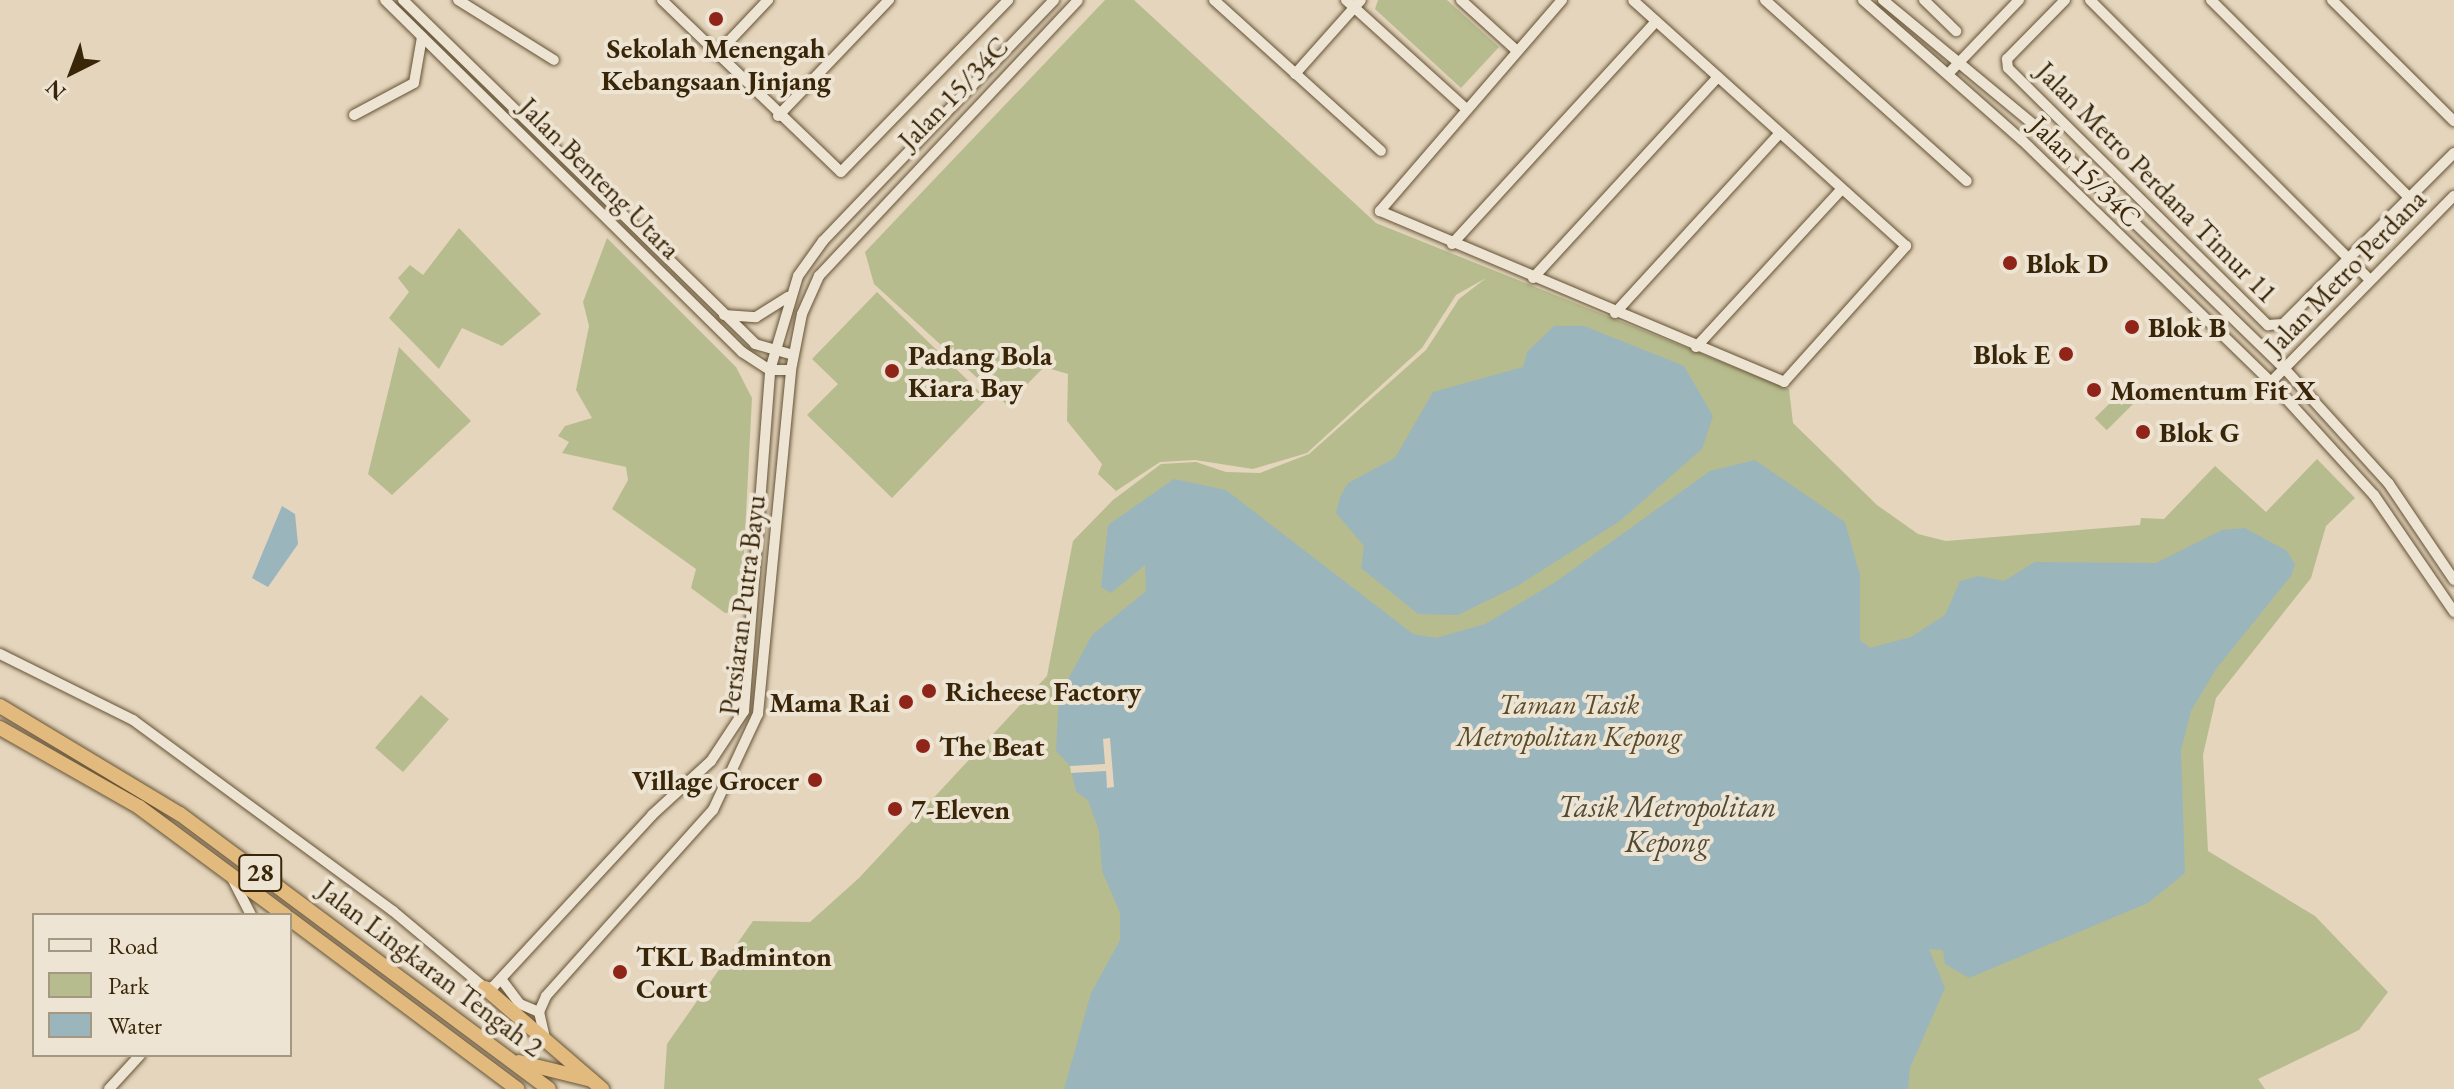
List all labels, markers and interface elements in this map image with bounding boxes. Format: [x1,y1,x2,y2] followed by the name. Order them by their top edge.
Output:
[707,10,725,28] marker: Sekolah Menengah Kebangsaan Jinjang
[891,30,1015,156] street label: Jalan 15/34C
[601,31,831,97] place label: Sekolah Menengah Kebangsaan Jinjang
[32,32,112,112] north arrow
[2029,54,2285,310] street label: Jalan Metro Perdana Timur 11
[39,73,72,107] text: N
[512,90,688,266] street label: Jalan Benteng Utara
[2023,108,2149,234] street label: Jalan 15/34C
[2257,182,2433,362] street label: Jalan Metro Perdana
[2026,246,2108,280] place label: Blok D
[2001,254,2019,272] marker: Blok D
[2148,310,2226,344] place label: Blok B
[2123,318,2141,336] marker: Blok B
[1973,337,2050,371] place label: Blok E
[908,338,1052,404] place label: Padang Bola Kiara Bay
[2057,345,2075,363] marker: Blok E
[883,362,901,380] marker: Padang Bola Kiara Bay
[2110,373,2316,407] place label: Momentum Fit X
[2085,381,2103,399] marker: Momentum Fit X
[2159,415,2240,449] place label: Blok G
[2134,423,2152,441] marker: Blok G
[712,493,772,717] street label: Persiaran Putra Bayu
[945,674,1141,708] place label: Richeese Factory
[920,682,938,700] marker: Richeese Factory
[769,685,890,719] place label: Mama Rai
[1456,687,1682,753] park label: Taman Tasik Metropolitan Kepong
[897,693,915,711] marker: Mama Rai
[939,729,1044,763] place label: The Beat
[914,737,932,755] marker: The Beat
[632,763,799,797] place label: Village Grocer
[806,771,824,789] marker: Village Grocer
[1558,789,1776,860] water label: Tasik Metropolitan Kepong
[911,792,1010,826] place label: 7-Eleven
[886,800,904,818] marker: 7-Eleven
[238,851,282,895] road number: 28
[312,873,550,1063] street label: Jalan Lingkaran Tengah 2
[32,913,292,1057] legend
[108,930,158,961] text: Road
[636,939,832,1005] place label: TKL Badminton Court
[611,963,629,981] marker: TKL Badminton Court
[108,970,149,1001] text: Park
[108,1010,162,1041] text: Water

